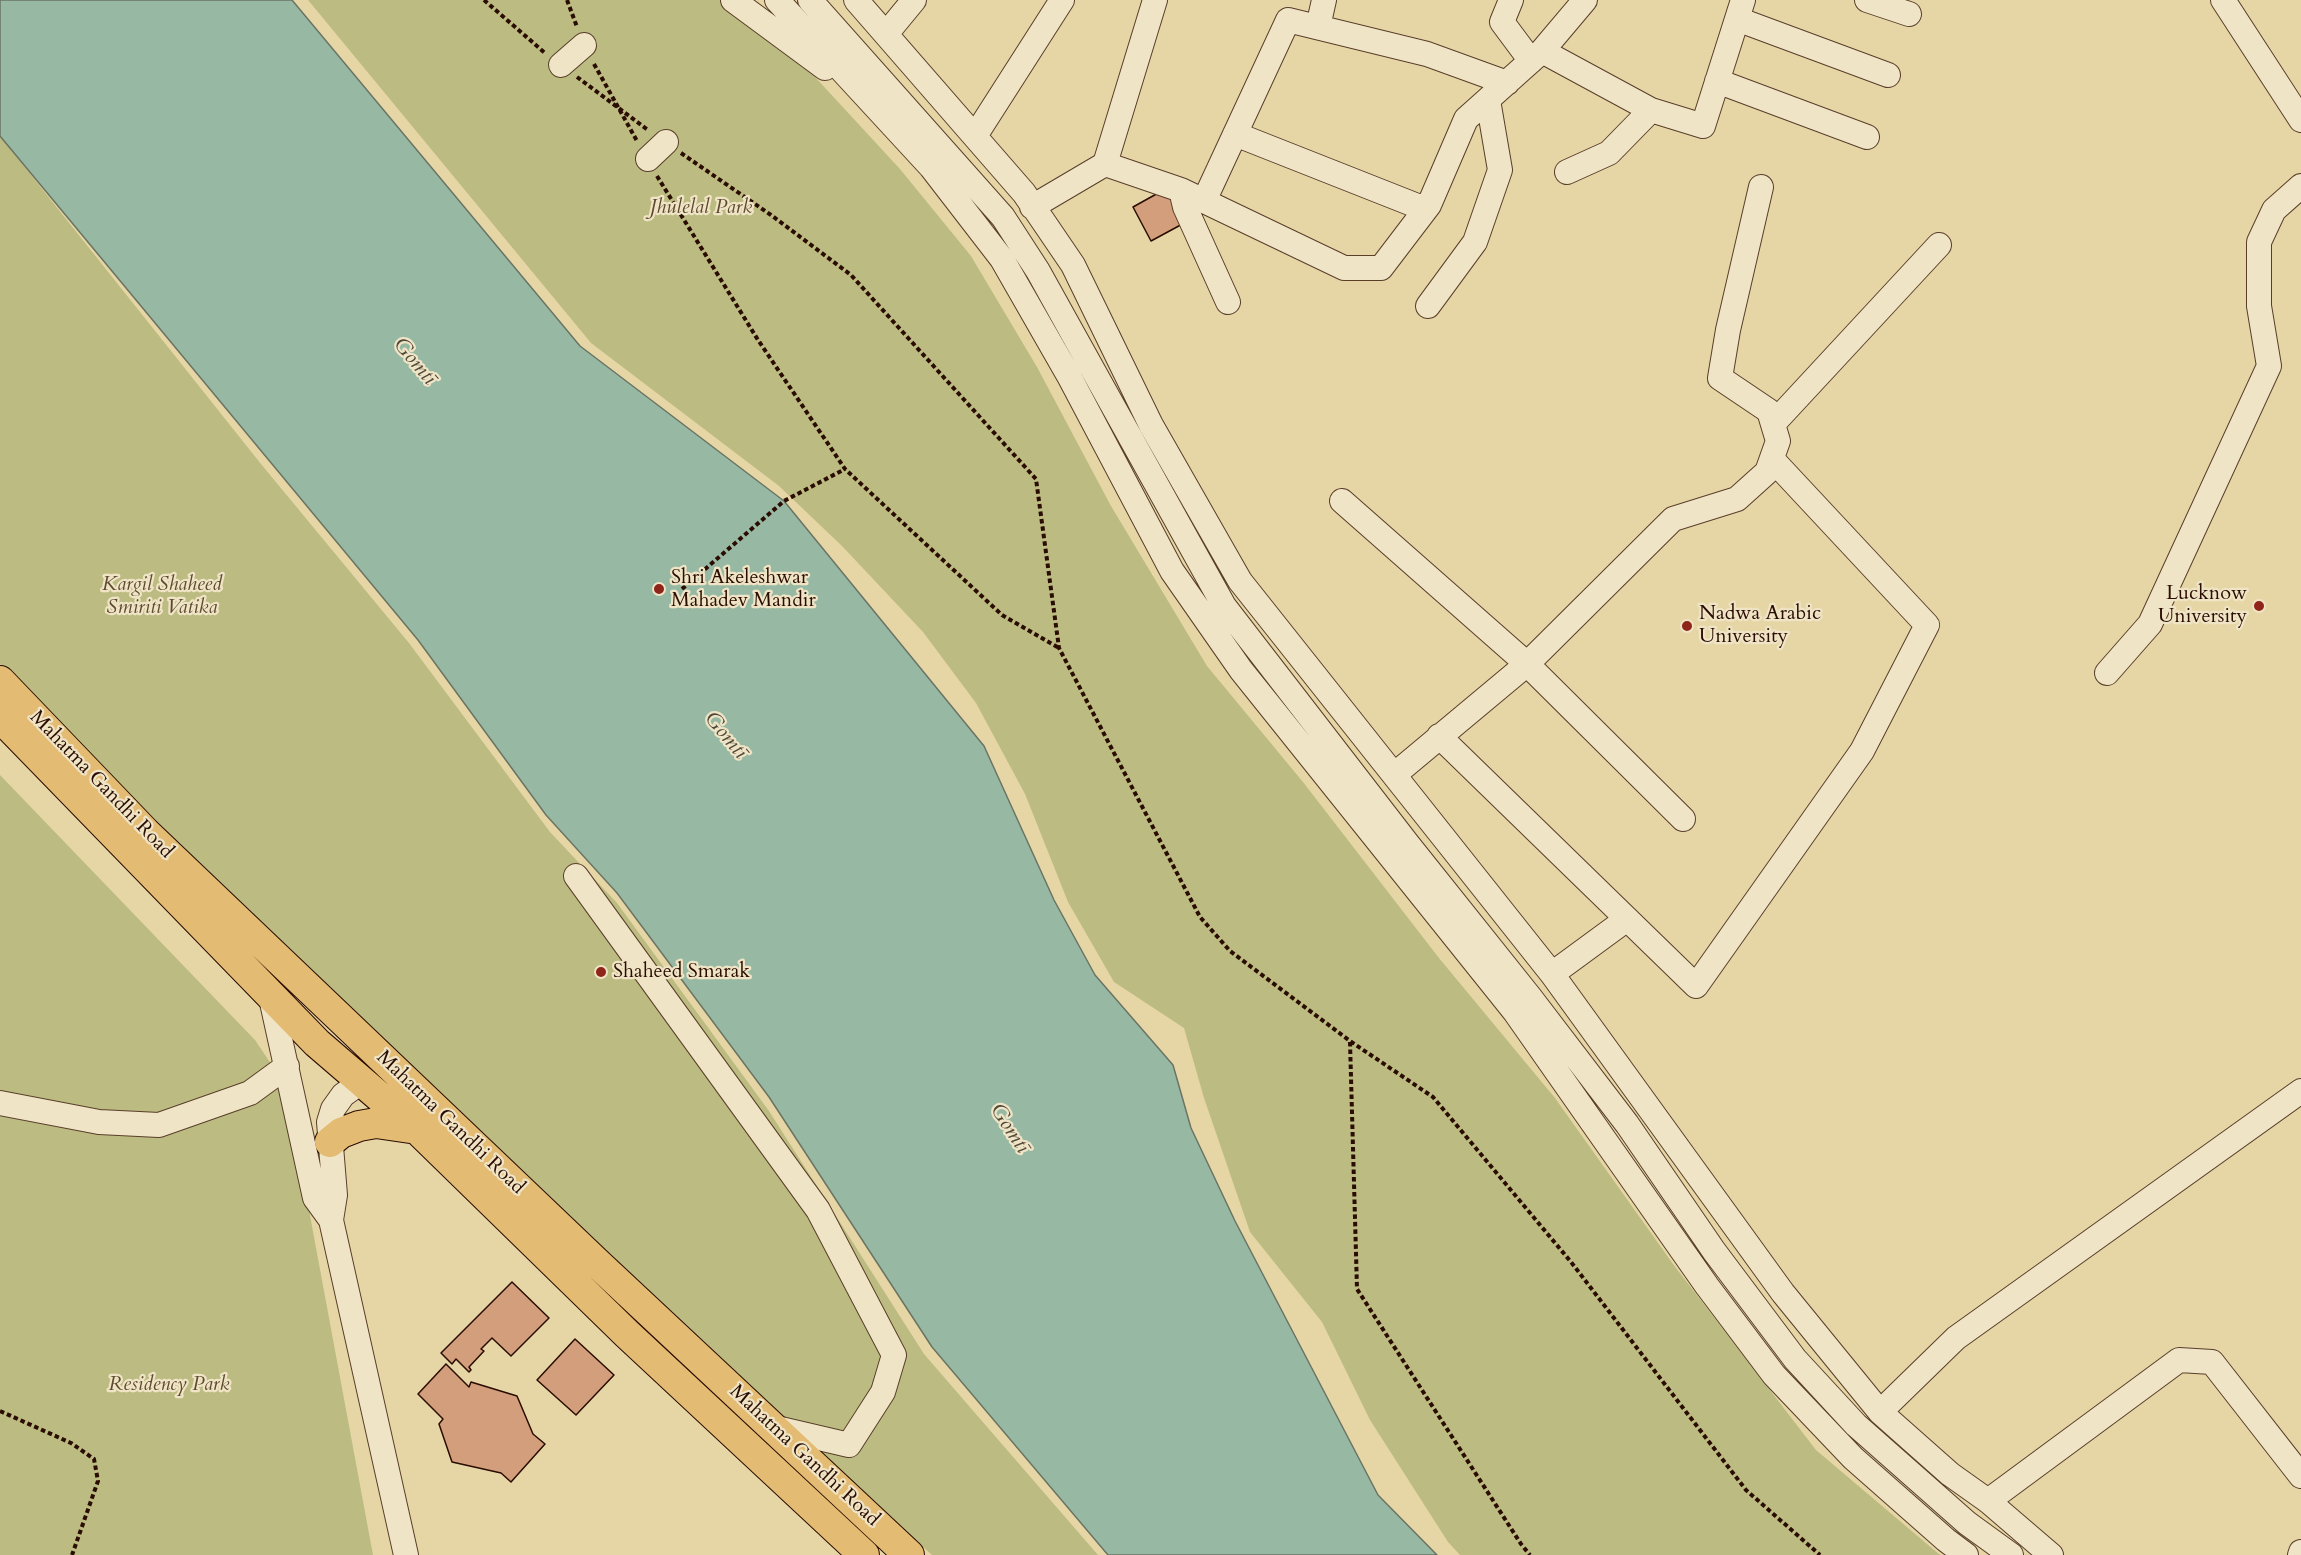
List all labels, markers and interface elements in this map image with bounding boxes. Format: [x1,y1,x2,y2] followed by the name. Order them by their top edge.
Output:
[650,196,752,220] park label: Jhulelal Park
[387,333,441,391] water label: Gomtī
[671,566,816,613] place label: Shri Akeleshwar Mahadev Mandir
[102,573,222,620] park label: Kargil Shaheed Smiriti Vatika
[652,582,666,596] marker: Shri Akeleshwar Mahadev Mandir
[2158,582,2247,629] place label: Lucknow University
[2252,599,2266,613] marker: Lucknow University
[1699,602,1821,649] place label: Nadwa Arabic University
[1680,619,1694,633] marker: Nadwa Arabic University
[24,706,178,864] street label: Mahatma Gandhi Road
[698,707,752,765] water label: Gomtī
[613,960,750,984] place label: Shaheed Smarak
[594,965,608,979] marker: Shaheed Smarak
[371,1046,529,1200] street label: Mahatma Gandhi Road
[984,1099,1034,1159] water label: Gomtī
[109,1373,229,1397] park label: Residency Park
[724,1380,884,1532] street label: Mahatma Gandhi Road

